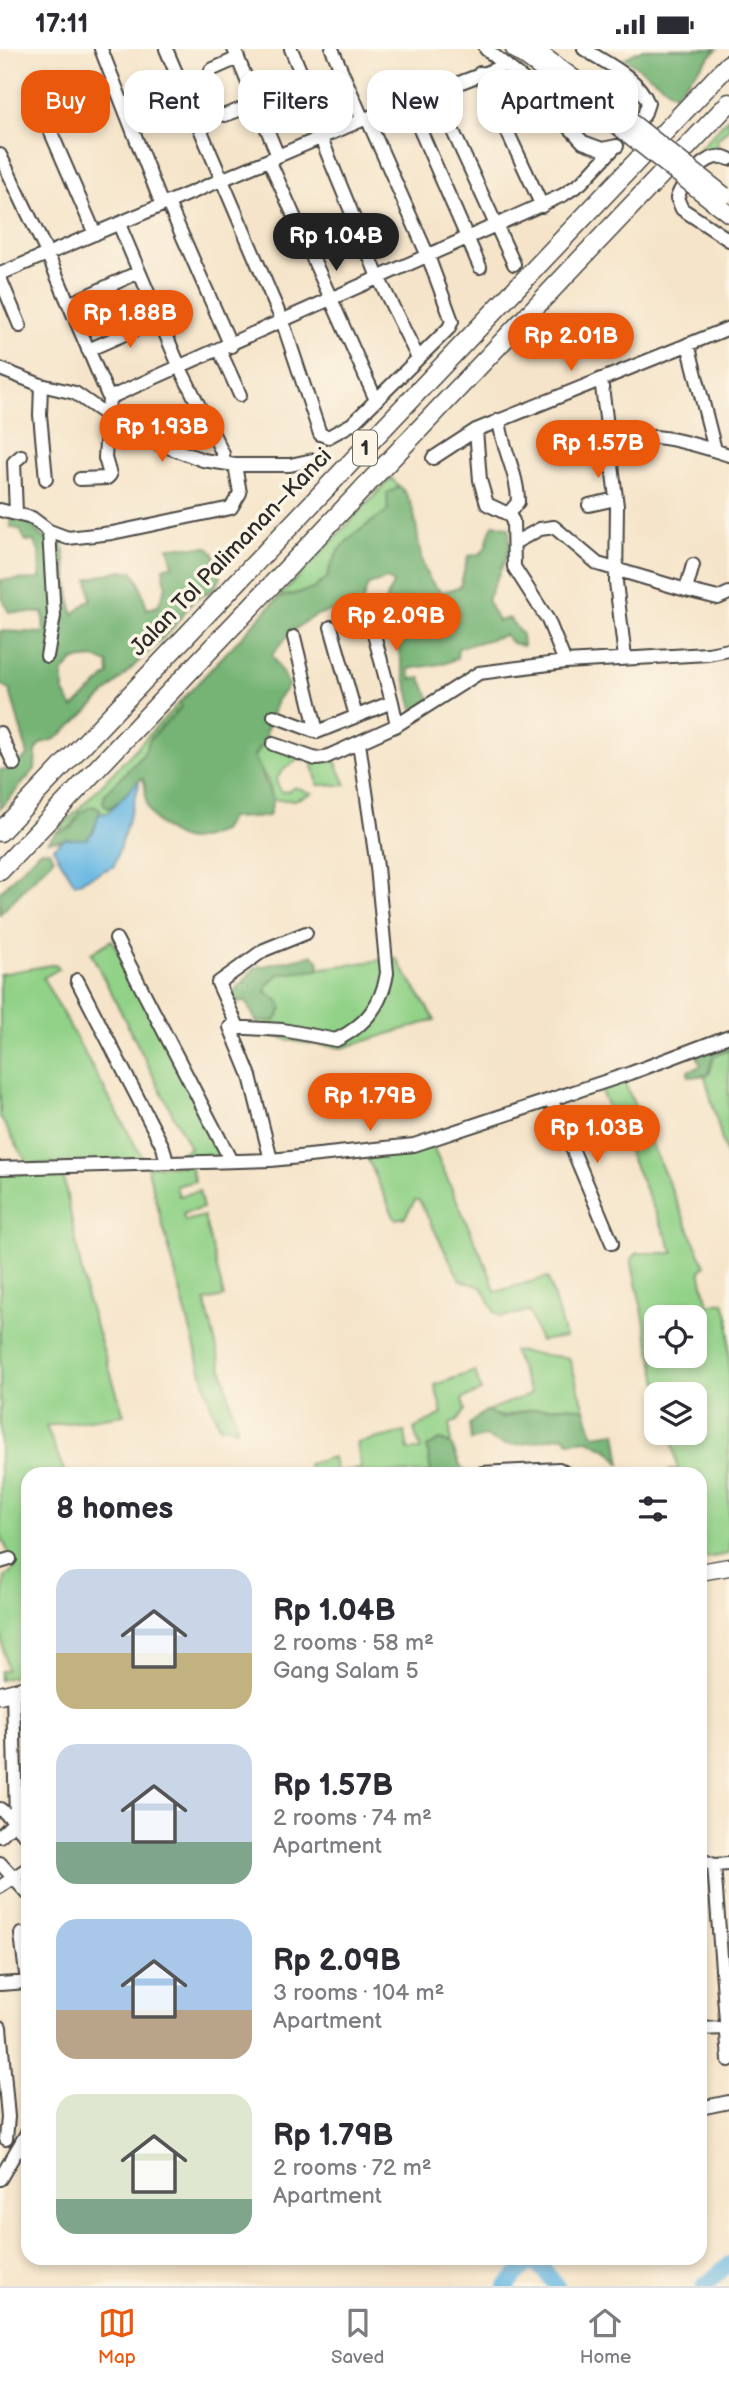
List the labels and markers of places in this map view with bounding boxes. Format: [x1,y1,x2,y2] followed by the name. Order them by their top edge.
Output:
[264,213,408,273] pin: Rp 1.04B
[58,291,202,350] pin: Rp 1.88B
[499,313,643,373] pin: Rp 2.01B
[90,405,234,464] pin: Rp 1.93B
[526,421,670,480] pin: Rp 1.57B
[324,593,468,653] pin: Rp 2.09B
[298,1073,442,1133] pin: Rp 1.79B
[525,1105,669,1165] pin: Rp 1.03B

